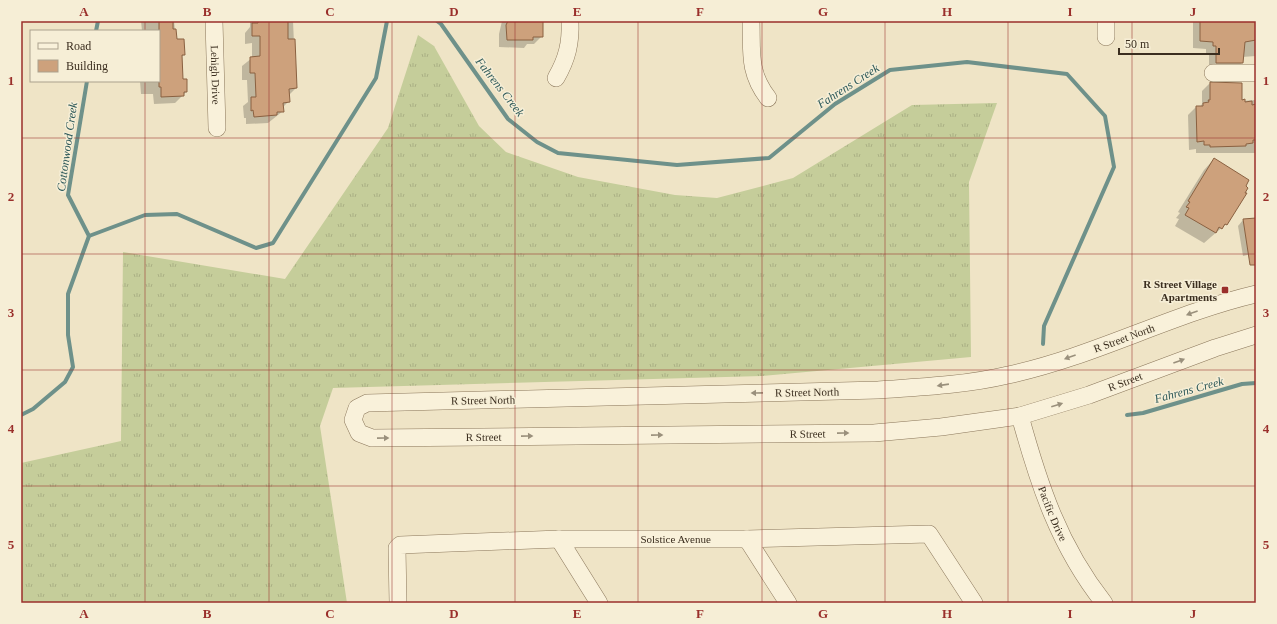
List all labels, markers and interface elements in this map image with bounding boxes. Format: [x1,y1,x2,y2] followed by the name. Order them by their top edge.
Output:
[79,4,89,19] text: A
[203,4,212,19] text: B
[325,4,335,19] text: C
[449,4,459,19] text: D
[573,4,581,19] text: E
[696,4,704,19] text: F
[818,4,828,19] text: G
[942,4,952,19] text: H
[1067,4,1073,19] text: I
[1190,4,1197,19] text: J
[30,30,160,82] legend
[1119,30,1219,56] scale bar
[1125,37,1150,51] text: 50 m
[66,39,91,53] text: Road
[209,45,222,105] street label: Lehigh Drive
[472,54,528,120] water label: Fahrens Creek
[66,59,108,73] text: Building
[814,60,882,112] water label: Fahrens Creek
[8,73,14,88] text: 1
[1263,73,1269,88] text: 1
[54,101,80,192] water label: Cottonwood Creek
[8,189,14,204] text: 2
[1263,189,1269,204] text: 2
[1143,278,1218,303] place label: R Street Village Apartments
[1220,285,1230,295] marker: R Street Village Apartments
[8,305,15,320] text: 3
[1263,305,1270,320] text: 3
[1186,311,1198,317] one-way arrow
[1092,321,1157,355] street label: R Street North
[1063,354,1075,360] one-way arrow
[1174,358,1186,364] one-way arrow
[1106,370,1144,393] street label: R Street
[1152,374,1226,406] water label: Fahrens Creek
[937,382,949,388] one-way arrow
[775,385,840,399] street label: R Street North
[751,390,763,397] one-way arrow
[451,393,516,407] street label: R Street North
[1051,401,1063,407] one-way arrow
[8,421,15,436] text: 4
[1263,421,1270,436] text: 4
[790,427,826,440] street label: R Street
[837,430,850,436] one-way arrow
[466,431,502,443] street label: R Street
[651,432,664,438] one-way arrow
[521,433,534,439] one-way arrow
[377,435,390,441] one-way arrow
[1036,484,1070,543] street label: Pacific Drive
[640,533,711,545] street label: Solstice Avenue
[8,537,15,552] text: 5
[1263,537,1270,552] text: 5
[79,606,89,621] text: A
[203,606,212,621] text: B
[325,606,335,621] text: C
[449,606,459,621] text: D
[573,606,581,621] text: E
[696,606,704,621] text: F
[818,606,828,621] text: G
[942,606,952,621] text: H
[1067,606,1073,621] text: I
[1190,606,1197,621] text: J

